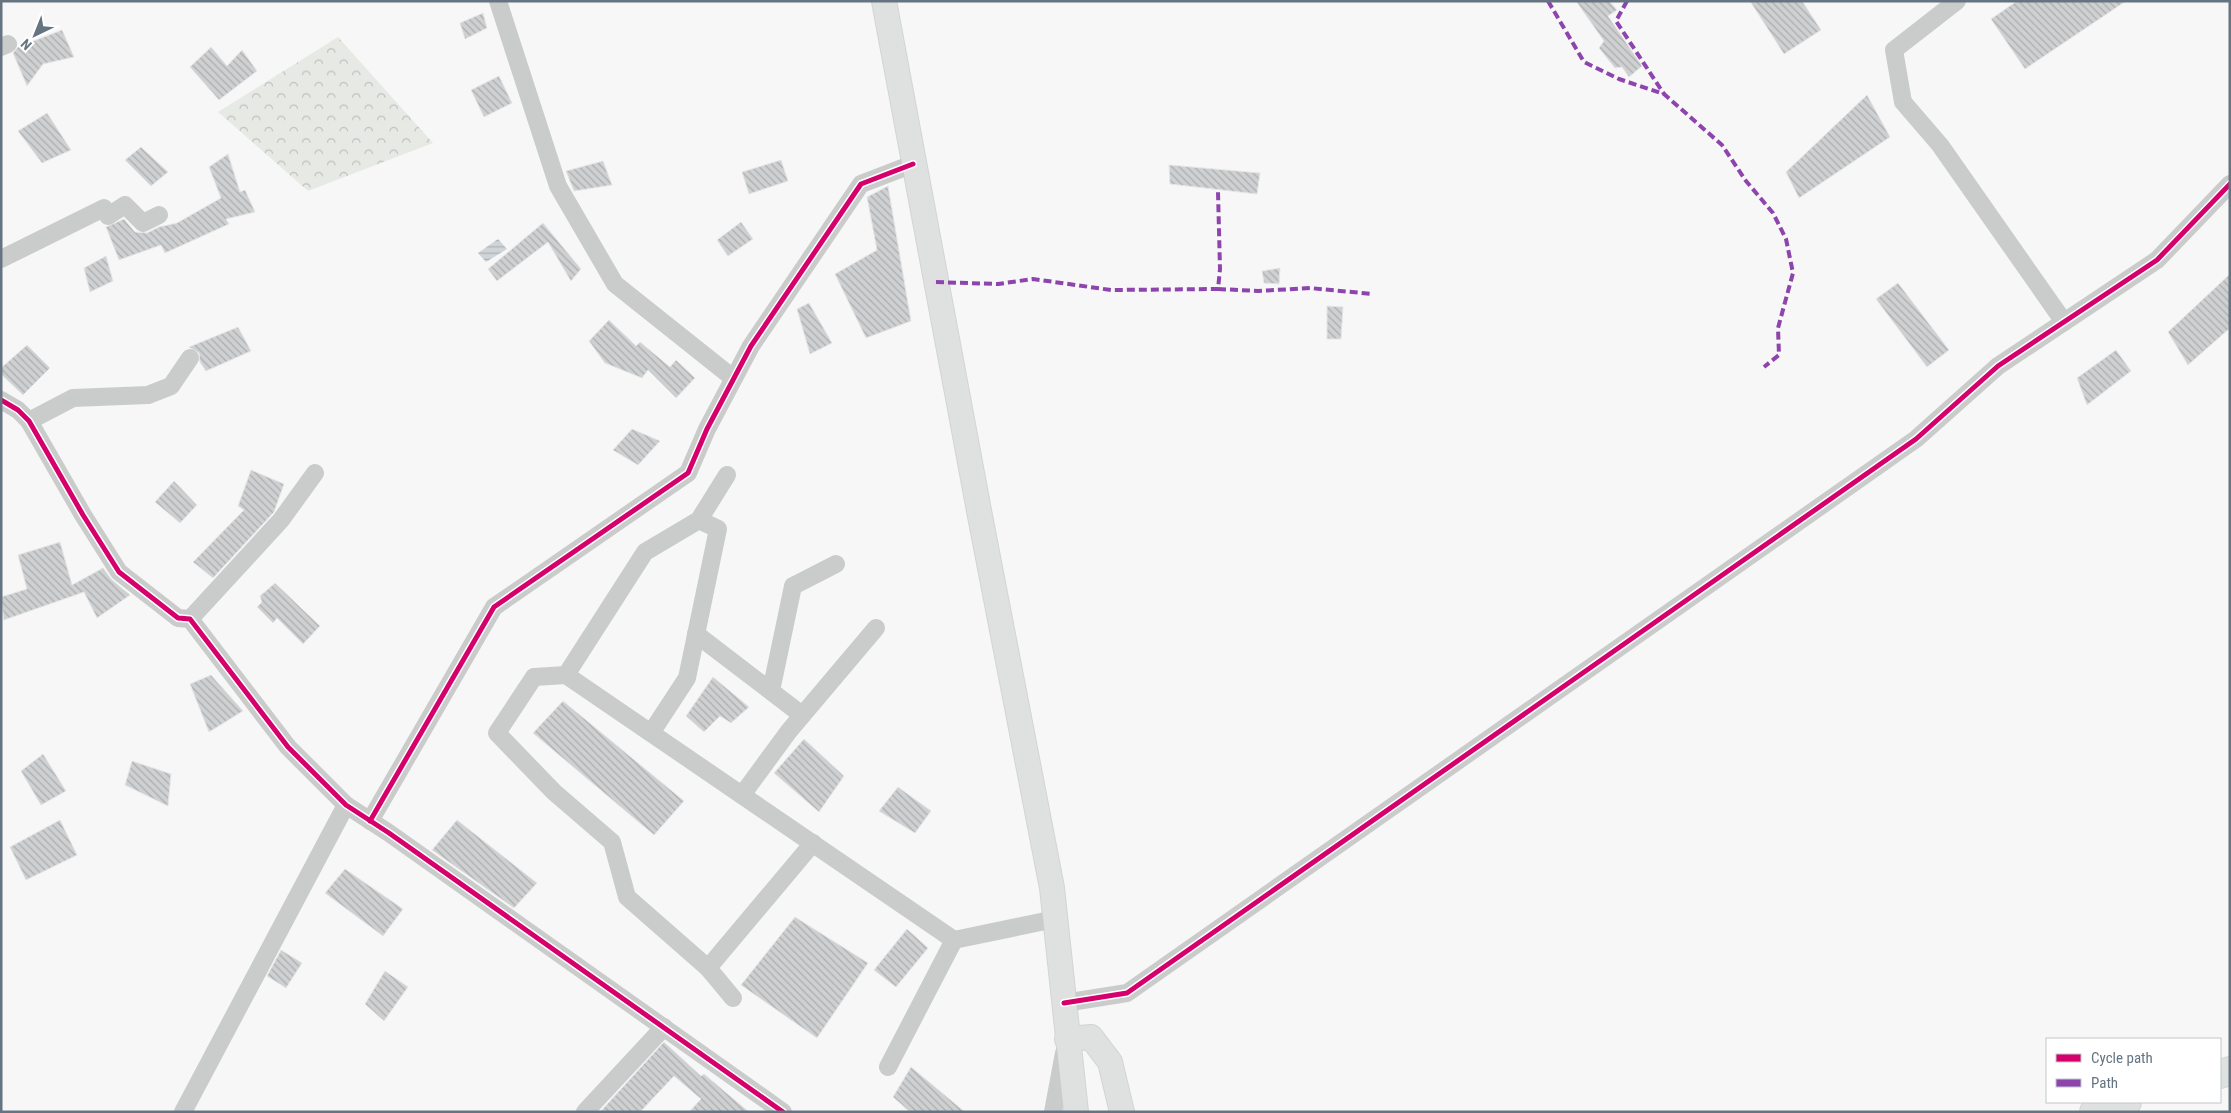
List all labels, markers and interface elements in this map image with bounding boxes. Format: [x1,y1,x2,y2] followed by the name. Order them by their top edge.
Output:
[10,10,60,60] north arrow
[18,36,35,53] text: N
[2046,1038,2221,1103] legend
[2091,1049,2153,1067] text: Cycle path
[2091,1074,2118,1092] text: Path

